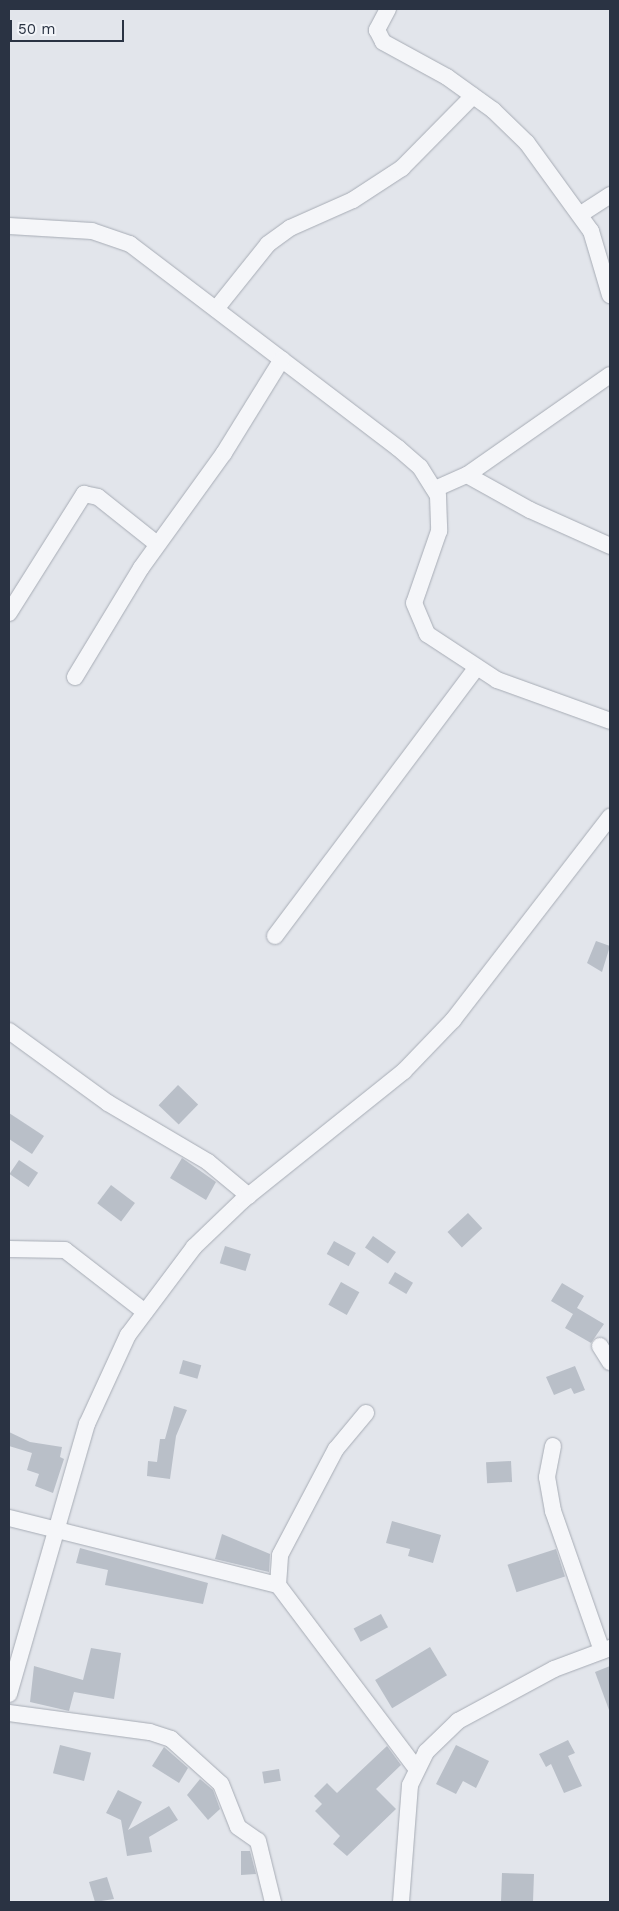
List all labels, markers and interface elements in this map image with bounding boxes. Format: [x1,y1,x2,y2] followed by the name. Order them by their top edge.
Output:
[12,10,126,42] scale bar
[18,20,55,38] text: 50 m

